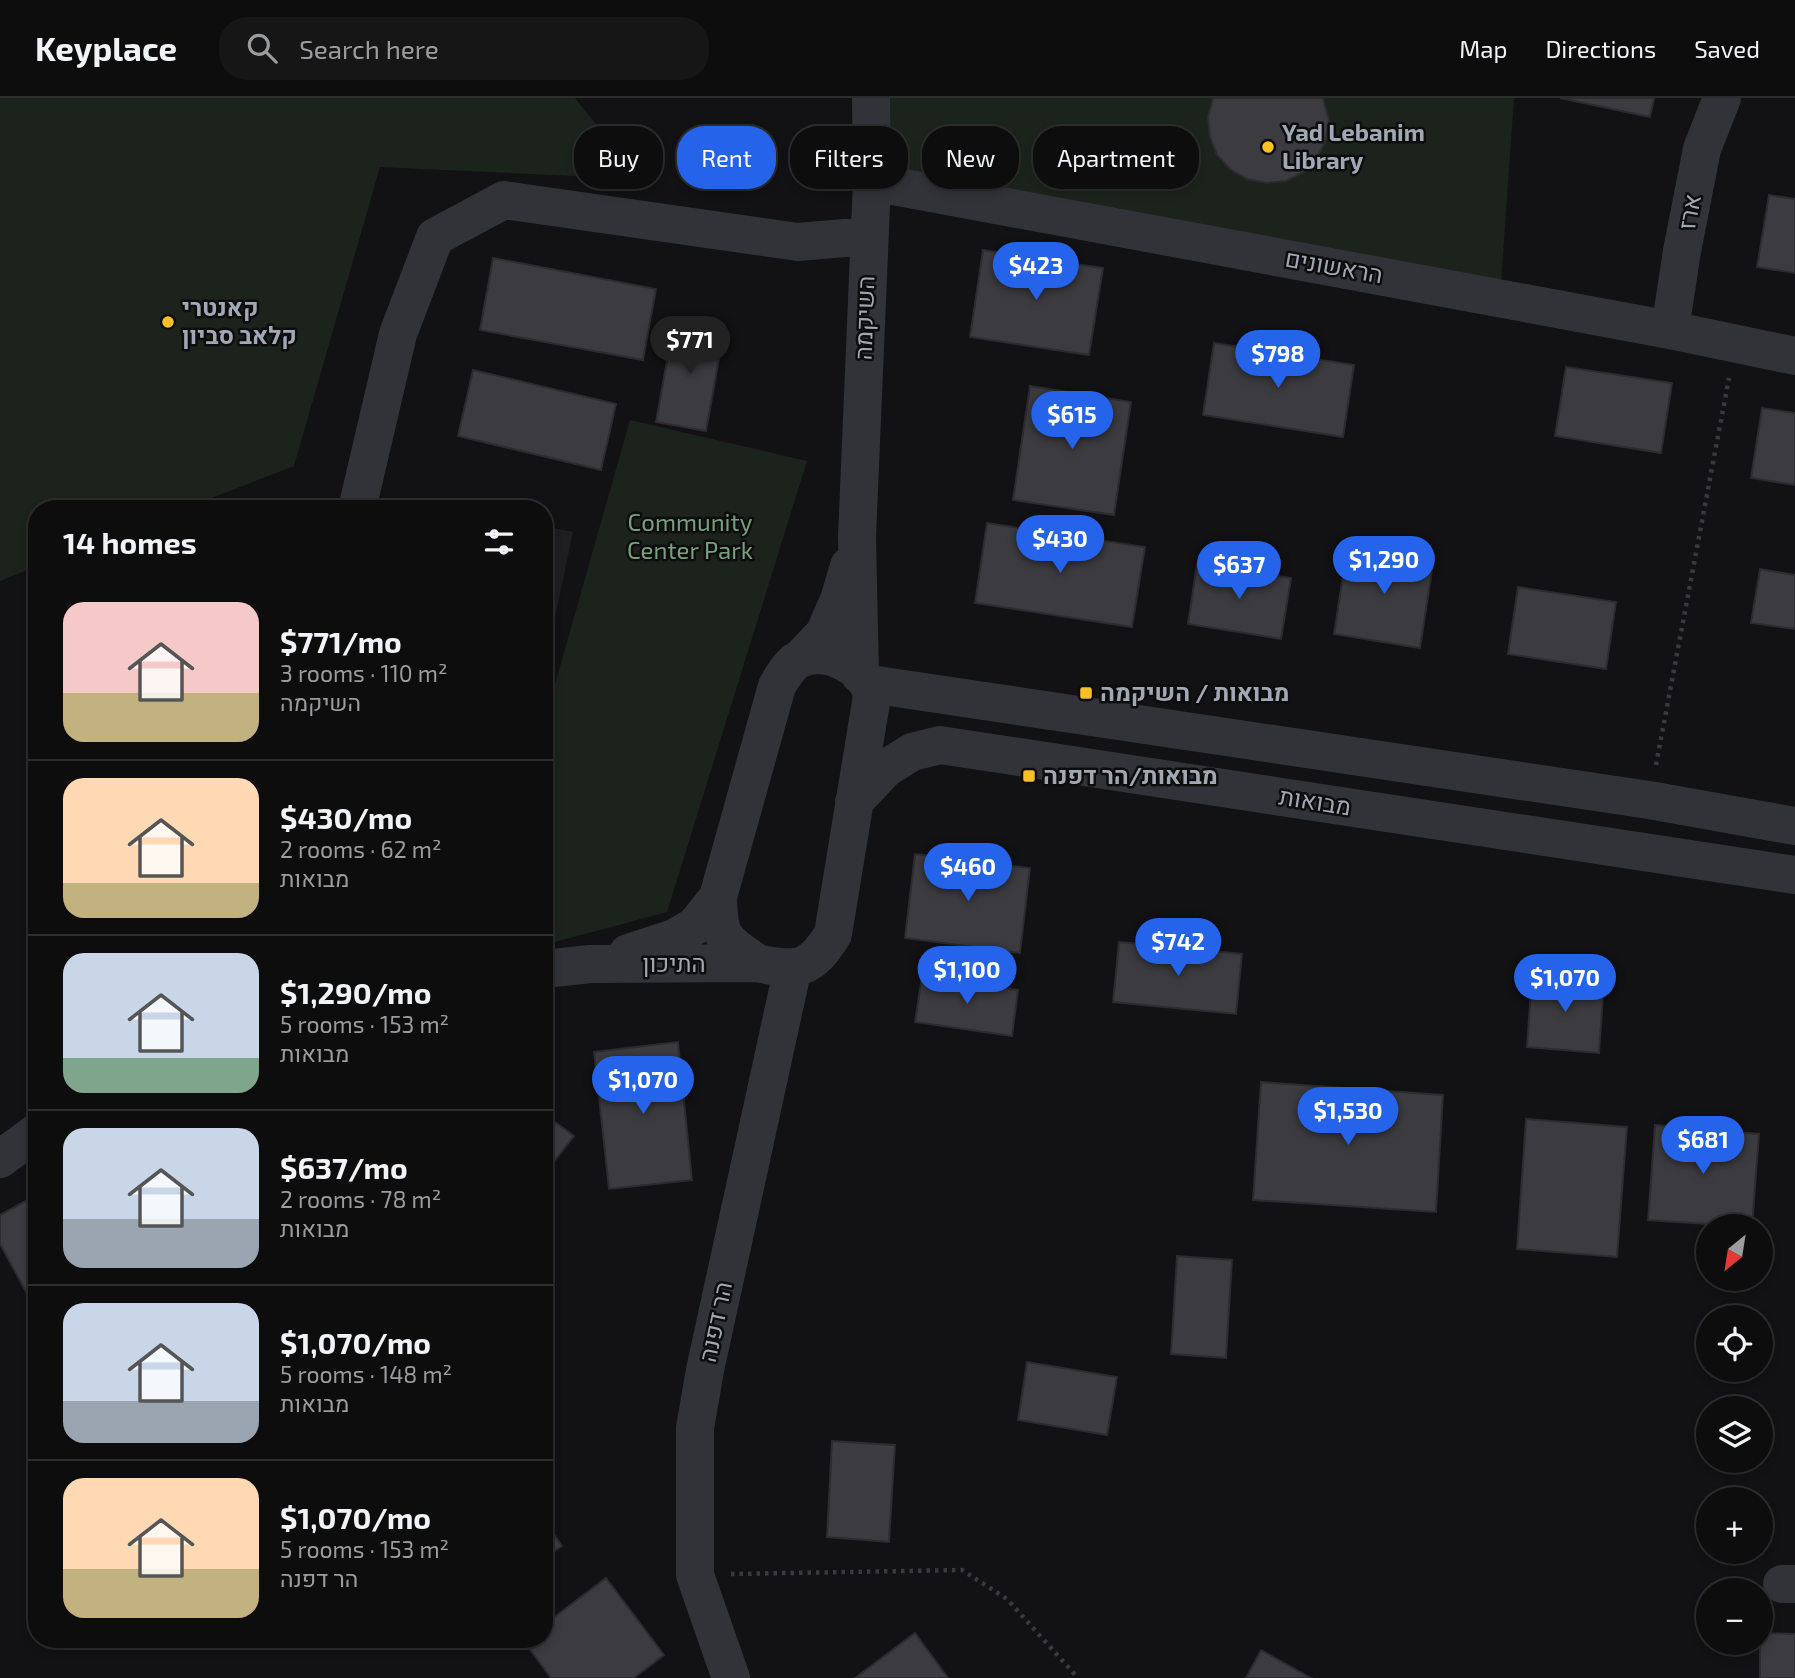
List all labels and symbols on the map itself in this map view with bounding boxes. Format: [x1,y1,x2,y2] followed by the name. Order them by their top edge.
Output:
[1282,117,1425,174] place label: Yad Lebanim Library
[1260,139,1276,155] marker: Yad Lebanim Library
[1671,191,1706,232] street label: ארז
[995,242,1077,302] pin: $423
[1283,243,1385,288] street label: הראשונים
[848,275,879,361] street label: השיקמה
[182,292,297,349] place label: קאנטרי קלאב סביון
[160,314,176,330] marker: קאנטרי קלאב סביון
[649,316,731,376] pin: $771
[1237,330,1319,390] pin: $798
[1031,392,1113,451] pin: $615
[627,507,753,564] park label: Community Center Park
[1019,516,1101,575] pin: $430
[1327,536,1441,596] pin: $1,290
[1198,542,1280,601] pin: $637
[1100,677,1289,706] place label: מבואות / השיקמה
[1078,685,1094,701] marker: מבואות / השיקמה
[1043,760,1218,789] place label: מבואות/הר דפנה
[1021,768,1037,784] marker: מבואות/הר דפנה
[1277,781,1353,821] street label: מבואות
[927,844,1009,903] pin: $460
[1137,918,1219,978] pin: $742
[910,946,1024,1006] pin: $1,100
[642,948,706,977] street label: התיכון
[1508,954,1622,1014] pin: $1,070
[586,1056,700,1116] pin: $1,070
[1291,1088,1405,1147] pin: $1,530
[1662,1116,1744,1176] pin: $681
[1696,1214,1773,1292] north arrow
[692,1279,737,1365] street label: הר דפנה

